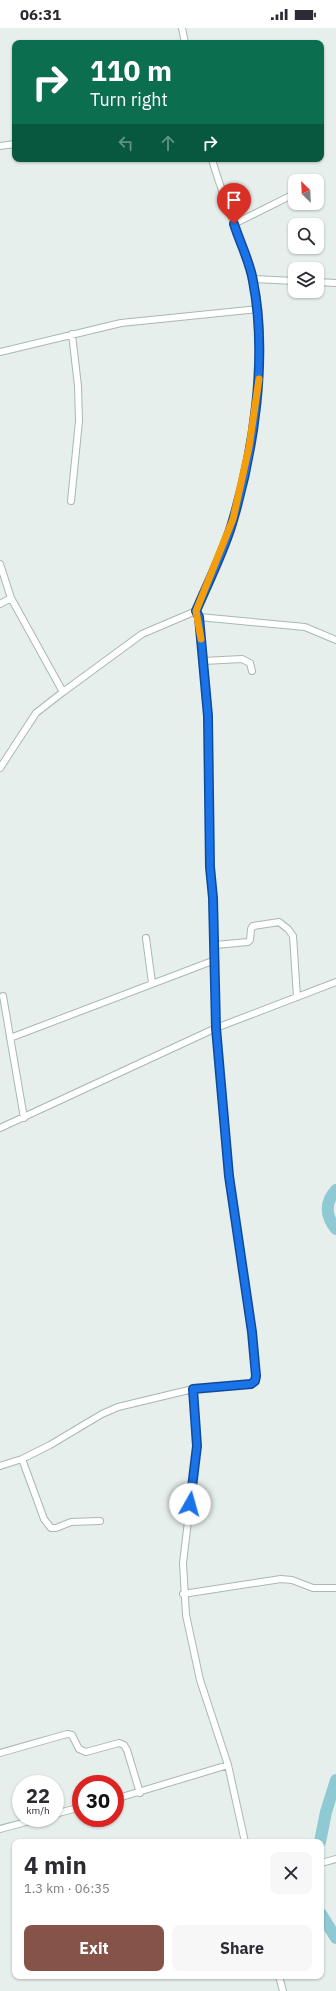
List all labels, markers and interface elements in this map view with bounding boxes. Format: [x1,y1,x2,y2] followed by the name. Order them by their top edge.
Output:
[20,5,61,24] text: 06:31
[90,52,172,89] text: 110 m
[24,56,76,108] icon: right
[90,88,168,111] text: Turn right
[115,132,137,154] icon: left
[157,132,179,154] icon: ahead
[199,132,221,154] icon: right
[288,174,324,210] north arrow
[288,174,324,298] map controls
[217,183,251,224] pin
[223,189,245,211] icon: arrive
[288,218,324,254] button: search
[288,262,324,298] button: layers
[169,1483,211,1525] position arrow
[72,1775,124,1827] speed limit sign: 30
[26,1782,50,1809] text: 22
[26,1804,50,1817] text: km/h
[24,1849,87,1881] text: 4 min
[270,1852,312,1894] button: close
[24,1880,110,1897] text: 1.3 km · 06:35
[24,1925,164,1971] button: Exit
[172,1925,312,1971] button: Share

